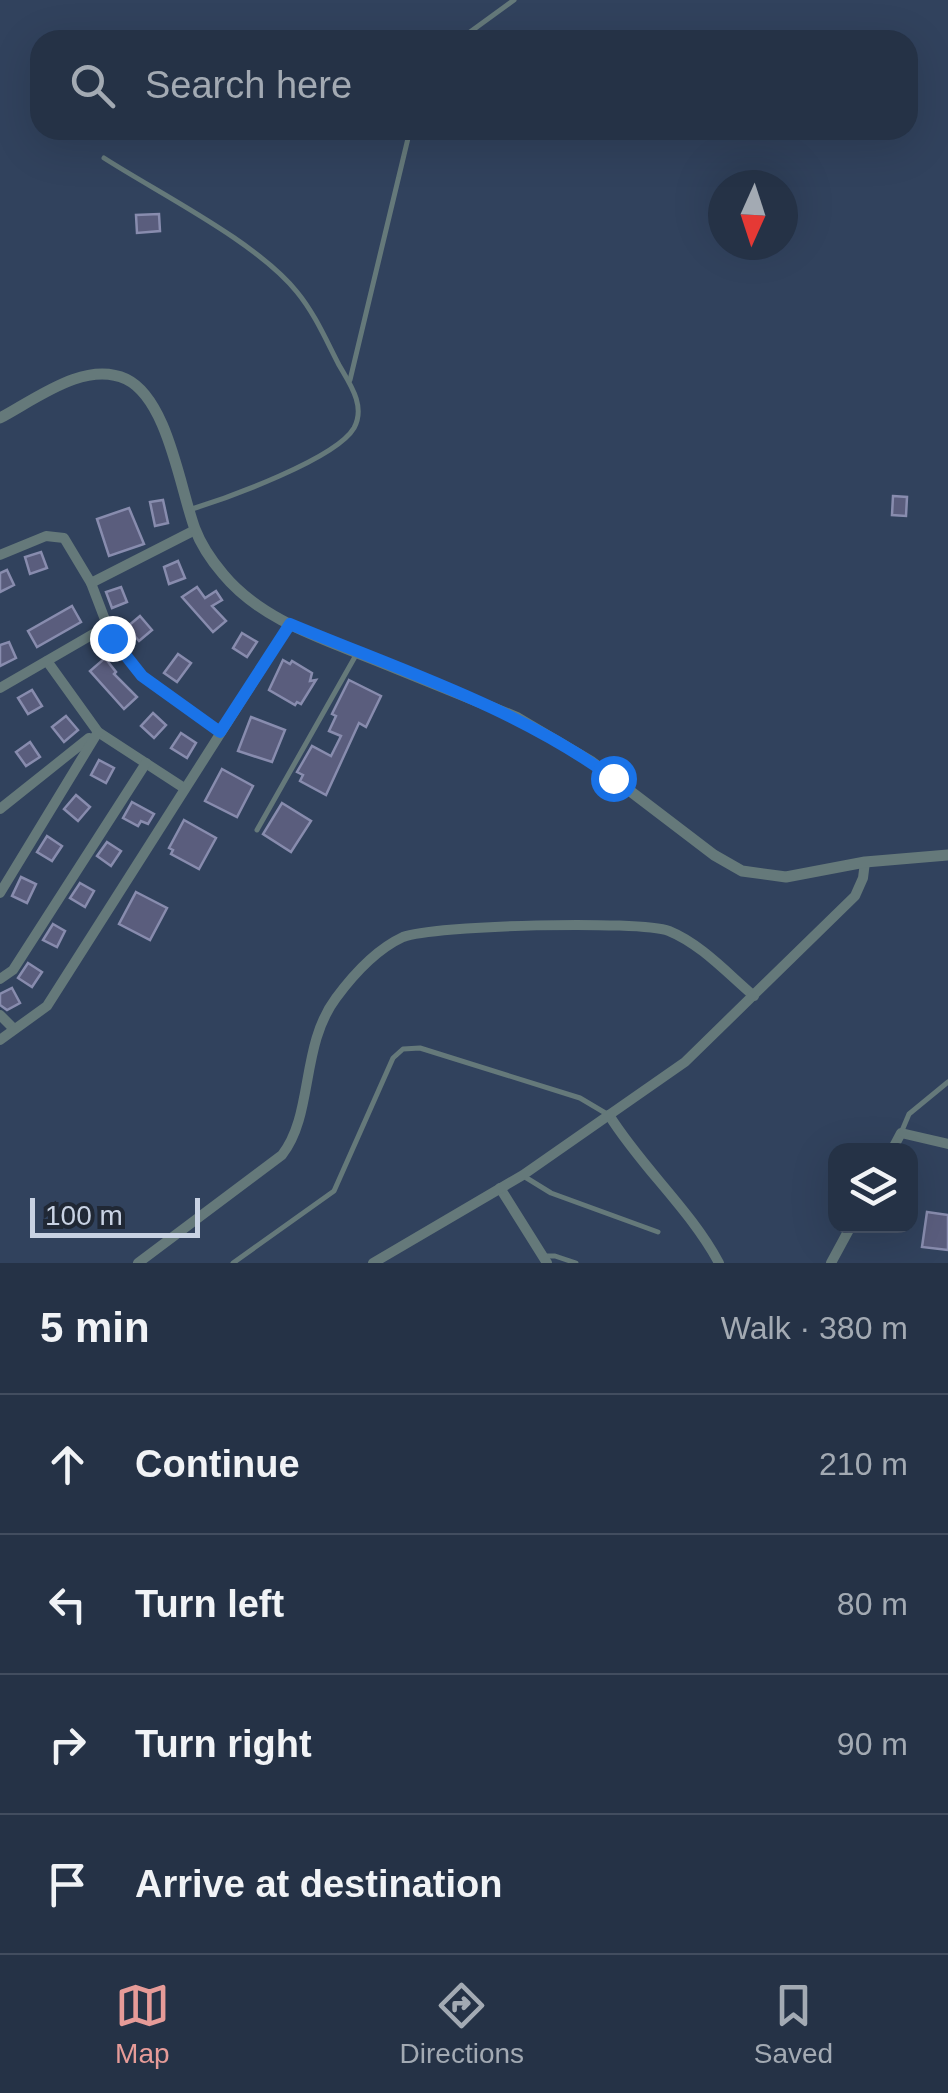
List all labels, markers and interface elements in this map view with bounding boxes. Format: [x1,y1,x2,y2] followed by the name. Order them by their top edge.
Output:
[30,30,918,140] search box
[65,58,120,113] icon: search
[145,64,352,106] text: Search here
[708,170,798,260] north arrow
[90,616,136,662] route end
[591,756,637,802] route start
[828,1143,918,1233] map controls
[828,1143,918,1233] button: layers
[30,1193,200,1238] scale bar
[45,1200,123,1231] text: 100 m
[40,1304,150,1351] text: 5 min
[721,1310,908,1346] text: Walk · 380 m
[40,1437,95,1492] icon: ahead
[135,1443,300,1485] text: Continue
[819,1446,908,1482] text: 210 m
[40,1577,95,1632] icon: left
[135,1583,284,1625] text: Turn left
[837,1586,908,1622] text: 80 m
[40,1717,95,1772] icon: right
[135,1723,312,1765] text: Turn right
[837,1726,908,1762] text: 90 m
[40,1857,95,1912] icon: arrive
[135,1863,502,1905] text: Arrive at destination
[115,1978,170,2070] tab: Map
[400,1978,524,2070] tab: Directions
[754,1978,833,2070] tab: Saved

